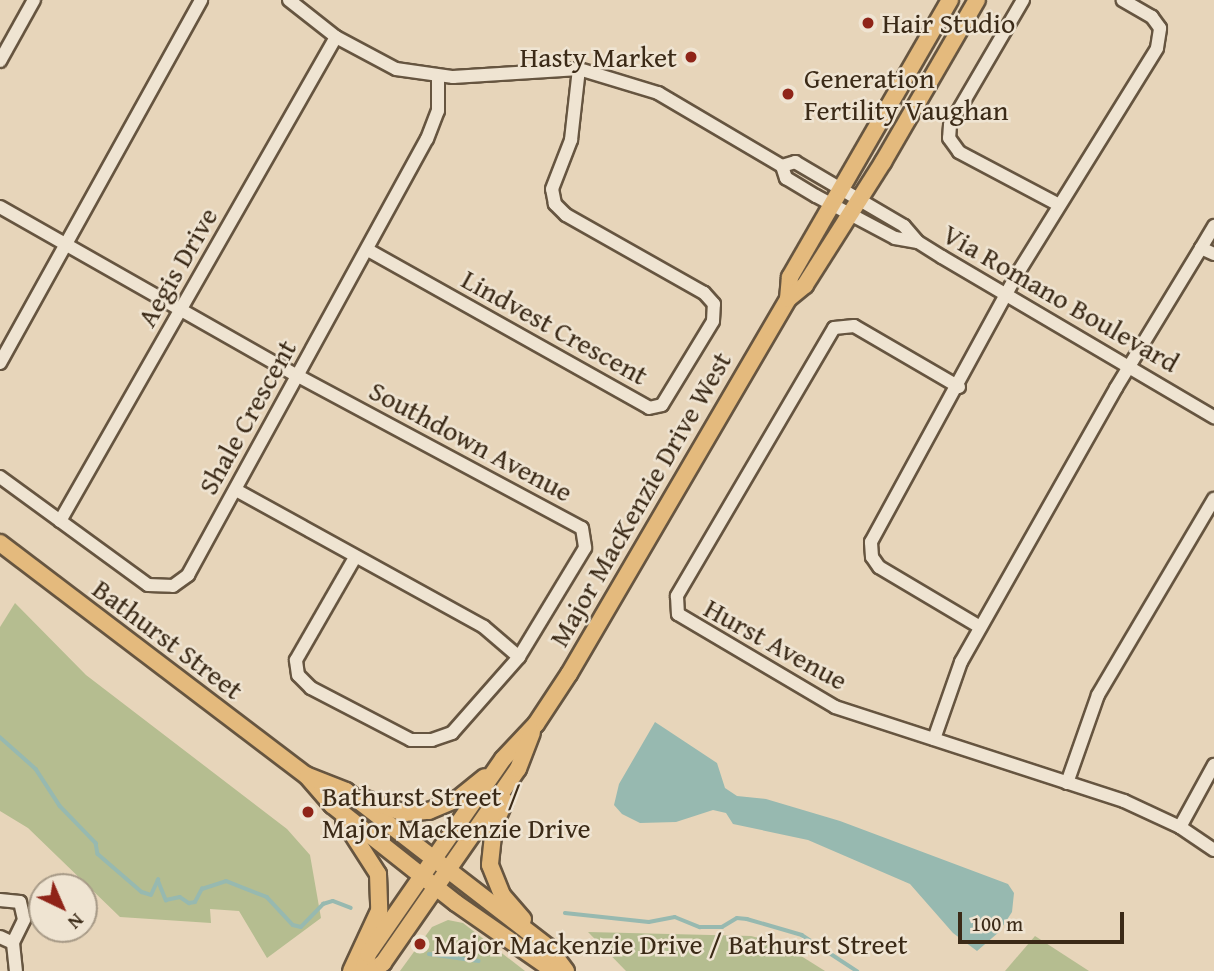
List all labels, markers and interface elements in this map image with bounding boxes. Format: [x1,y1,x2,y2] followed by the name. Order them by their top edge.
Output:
[882,6,1015,40] place label: Hair Studio
[860,15,876,31] marker: Hair Studio
[520,40,677,74] place label: Hasty Market
[683,49,699,65] marker: Hasty Market
[804,61,1008,127] place label: Generation Fertility Vaughan
[778,84,798,104] marker: Generation Fertility Vaughan
[129,201,225,333] street label: Aegis Drive
[937,217,1185,379] street label: Via Romano Boulevard
[456,262,654,392] street label: Lindvest Crescent
[191,334,303,500] street label: Shale Crescent
[542,346,738,652] street label: Major MacKenzie Drive West
[364,373,578,509] street label: Southdown Avenue
[86,572,250,706] street label: Bathurst Street
[699,591,853,697] street label: Hurst Avenue
[322,779,591,845] place label: Bathurst Street / Major Mackenzie Drive
[300,804,316,820] marker: Bathurst Street / Major Mackenzie Drive
[28,873,98,943] north arrow
[962,898,1128,942] scale bar
[62,907,90,936] text: N
[971,908,1023,939] text: 100 m
[434,927,908,961] place label: Major Mackenzie Drive / Bathurst Street
[412,936,428,952] marker: Major Mackenzie Drive / Bathurst Street

